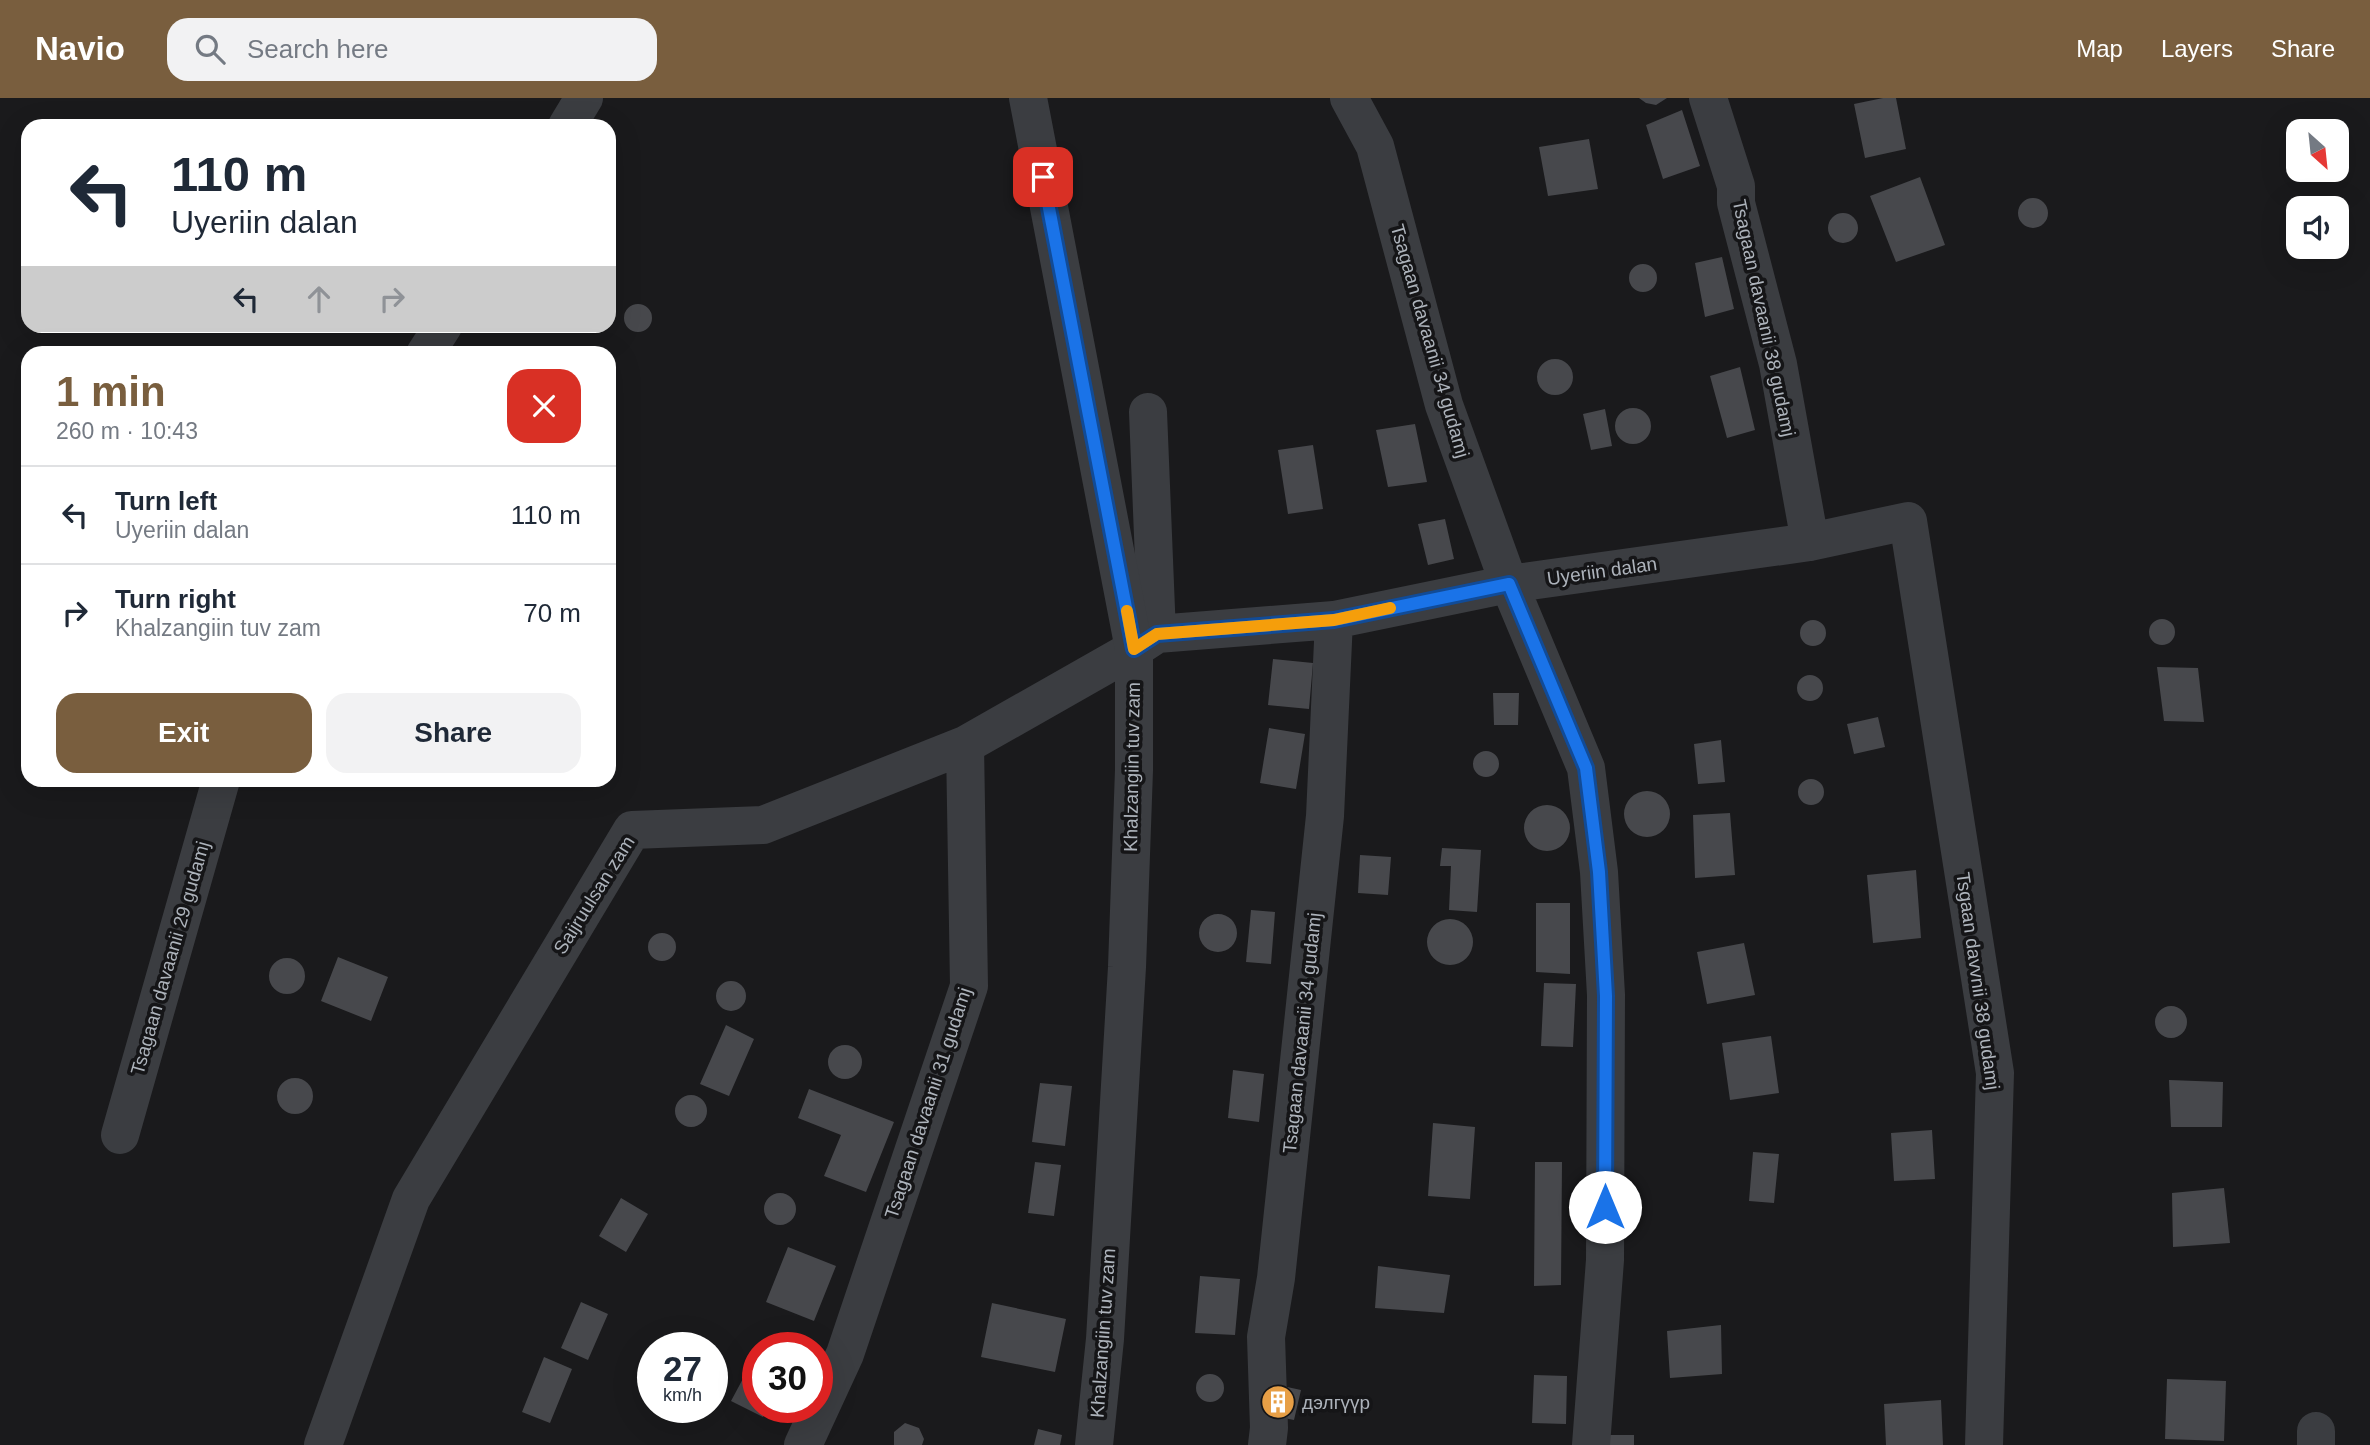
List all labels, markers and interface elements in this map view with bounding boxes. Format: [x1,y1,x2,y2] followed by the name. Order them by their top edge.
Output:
[167,18,657,81] search box
[35,30,125,67] text: Navio
[191,30,229,68] icon: search
[247,34,389,64] text: Search here
[2076,35,2123,62] text: Map
[2161,35,2233,62] text: Layers
[2271,35,2335,62] text: Share
[2286,119,2348,182] north arrow
[2286,119,2349,259] map controls
[56,147,147,238] icon: left
[171,147,307,201] text: 110 m
[1013,147,1073,207] pin
[1024,158,1062,196] icon: arrive
[2286,196,2349,259] button: sound
[1729,198,1799,438] street label: Tsagaan davaanii 38 gudamj
[171,204,358,240] text: Uyeriin dalan
[1387,222,1473,460] street label: Tsagaan davaanii 34 gudamj
[227,280,265,318] icon: left
[300,280,338,318] icon: ahead
[373,280,411,318] icon: right
[56,368,166,415] text: 1 min
[507,369,581,443] button: close
[56,418,198,444] text: 260 m · 10:43
[115,486,217,516] text: Turn left
[56,496,94,534] icon: left
[511,500,581,530] text: 110 m
[115,517,249,543] text: Uyeriin dalan
[1546,553,1658,589] street label: Uyeriin dalan
[115,584,236,614] text: Turn right
[56,594,94,632] icon: right
[523,598,581,628] text: 70 m
[115,615,321,641] text: Khalzangiin tuv zam
[1120,682,1144,852] street label: Khalzangiin tuv zam
[56,693,312,773] button: Exit
[326,693,581,773] button: Share
[549,832,639,958] street label: Saijruulsan zam
[127,839,213,1077] street label: Tsagaan davaanii 29 gudamj
[1952,871,2004,1091] street label: Tsgaan davvnii 38 gudamj
[1279,912,1325,1154] street label: Tsagaan davaanii 34 gudamj
[881,985,975,1221] street label: Tsagaan davaanii 31 gudamj
[1568,1170,1642,1244] position arrow
[1087,1247,1119,1419] street label: Khalzangiin tuv zam
[742,1332,833,1423] speed limit sign: 30
[663,1349,702,1388] text: 27
[1259,1383,1297,1421] building icon: дэлгүүр
[663,1385,702,1405] text: km/h
[1302,1392,1370,1413] place label: дэлгүүр

